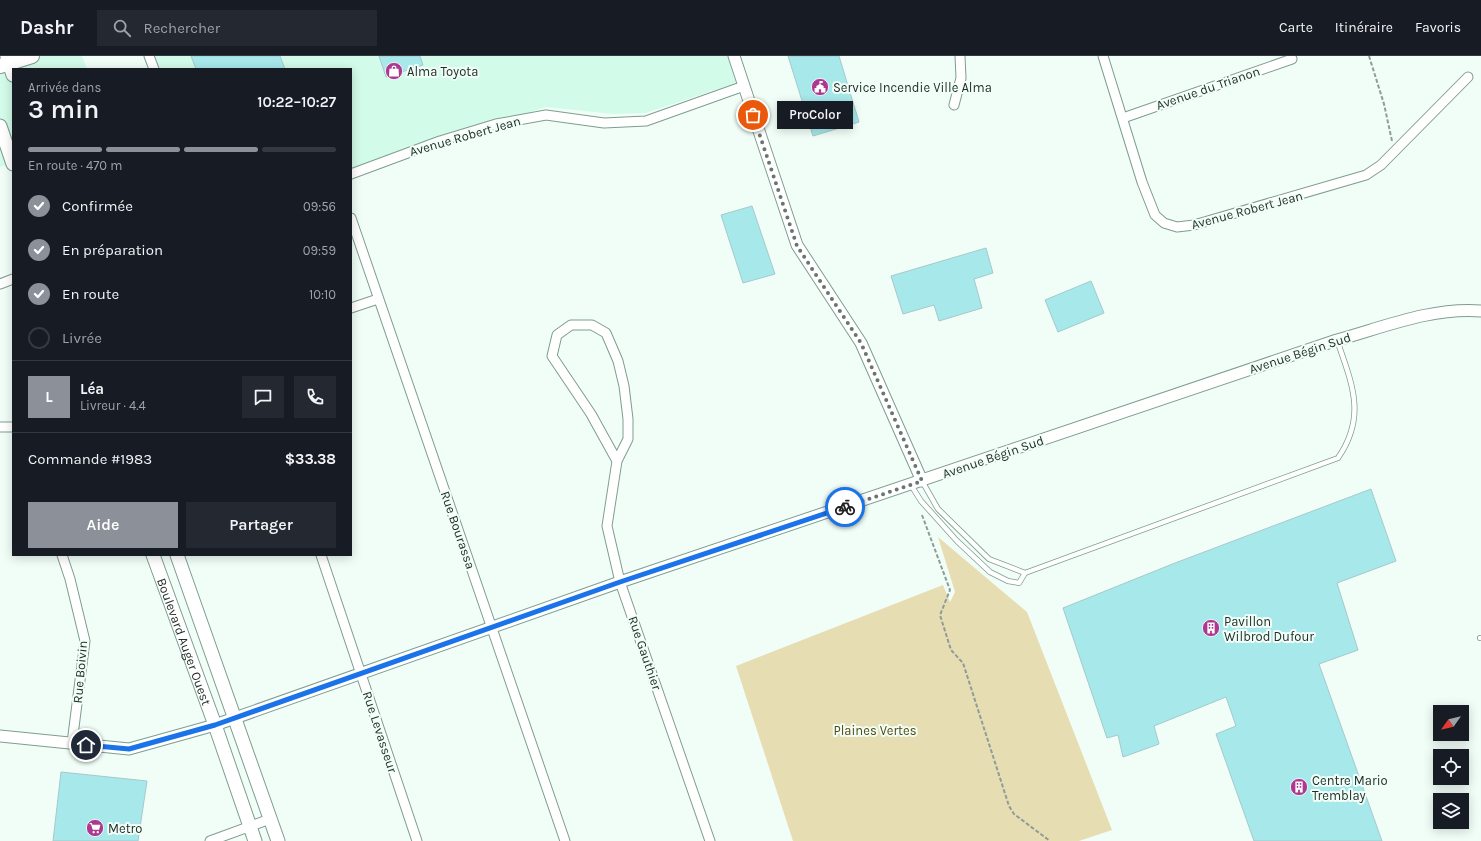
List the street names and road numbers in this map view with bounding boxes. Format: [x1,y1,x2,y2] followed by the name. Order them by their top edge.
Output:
[1154,63,1262,113] street label: Avenue du Trianon
[408,113,522,159] street label: Avenue Robert Jean
[1190,188,1304,232] street label: Avenue Robert Jean
[1247,329,1353,377] street label: Avenue Bégin Sud
[940,433,1046,481] street label: Avenue Bégin Sud
[438,489,478,571] street label: Rue Bourassa
[154,576,215,707] street label: Boulevard Auger Ouest
[625,614,665,692] street label: Rue Gauthier
[70,640,90,704] street label: Rue Boivin
[360,689,400,775] street label: Rue Levasseur

